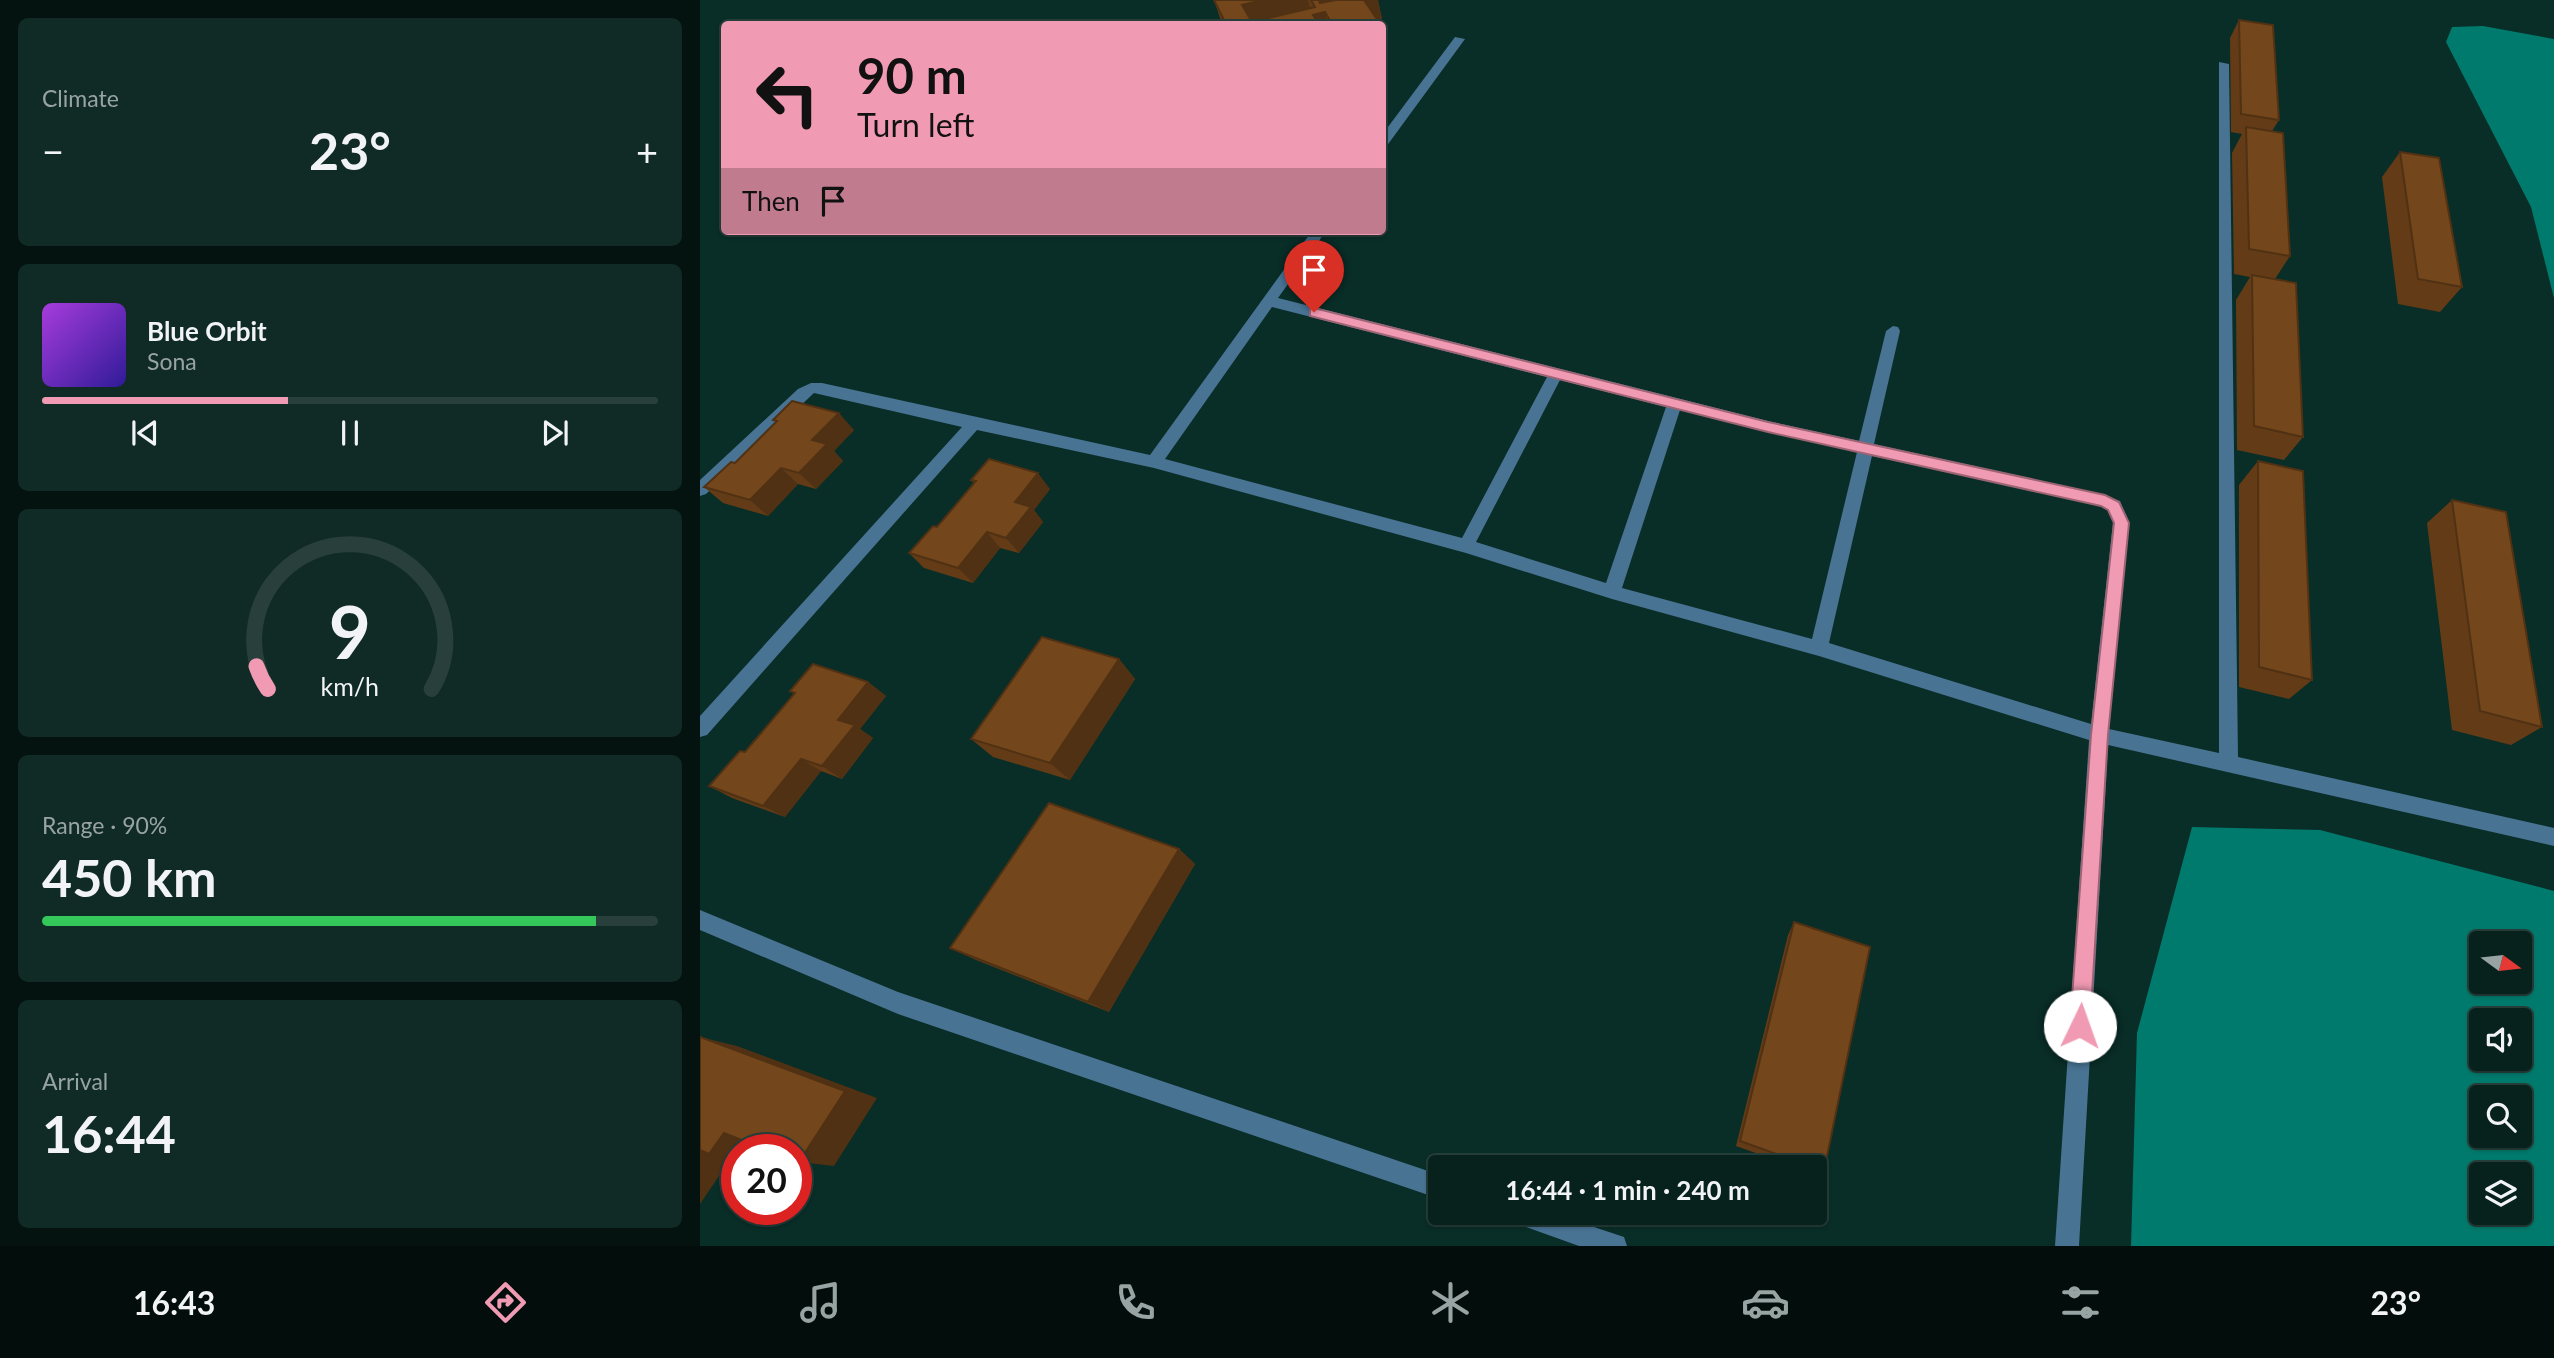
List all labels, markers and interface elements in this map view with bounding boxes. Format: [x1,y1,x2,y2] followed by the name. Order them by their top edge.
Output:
[857,46,967,104] text: 90 m
[742,49,833,140] icon: left
[42,84,119,112] text: Climate
[857,105,974,144] text: Turn left
[309,119,391,181] text: 23°
[42,128,64,174] text: −
[636,128,658,174] text: +
[814,182,852,220] icon: arrive
[742,185,800,217] text: Then
[1284,240,1344,312] pin
[1295,251,1333,289] icon: arrive
[147,315,267,347] text: Blue Orbit
[147,347,197,375] text: Sona
[126,414,164,452] icon: previous
[331,414,369,452] icon: pause
[536,414,574,452] icon: next
[329,587,371,675] text: 9
[321,671,379,701] text: km/h
[42,811,167,839] text: Range · 90%
[42,846,216,908] text: 450 km
[2469,931,2532,994] north arrow
[2469,931,2532,1225] map controls
[2043,989,2117,1063] position arrow
[2469,1008,2532,1071] button: sound
[42,1067,108,1095] text: Arrival
[2469,1085,2532,1148] button: search
[42,1102,176,1164] text: 16:44
[721,1134,812,1225] speed limit sign: 20
[2469,1162,2532,1225] button: layers
[1505,1174,1750,1206] text: 16:44 · 1 min · 240 m
[481,1278,530,1327] icon: directions
[796,1278,845,1327] icon: music
[1111,1278,1160,1327] icon: phone
[1426,1278,1475,1327] icon: climate
[1741,1278,1790,1327] icon: car
[2056,1278,2105,1327] icon: filters
[133,1283,215,1322] text: 16:43
[2371,1283,2421,1322] text: 23°

